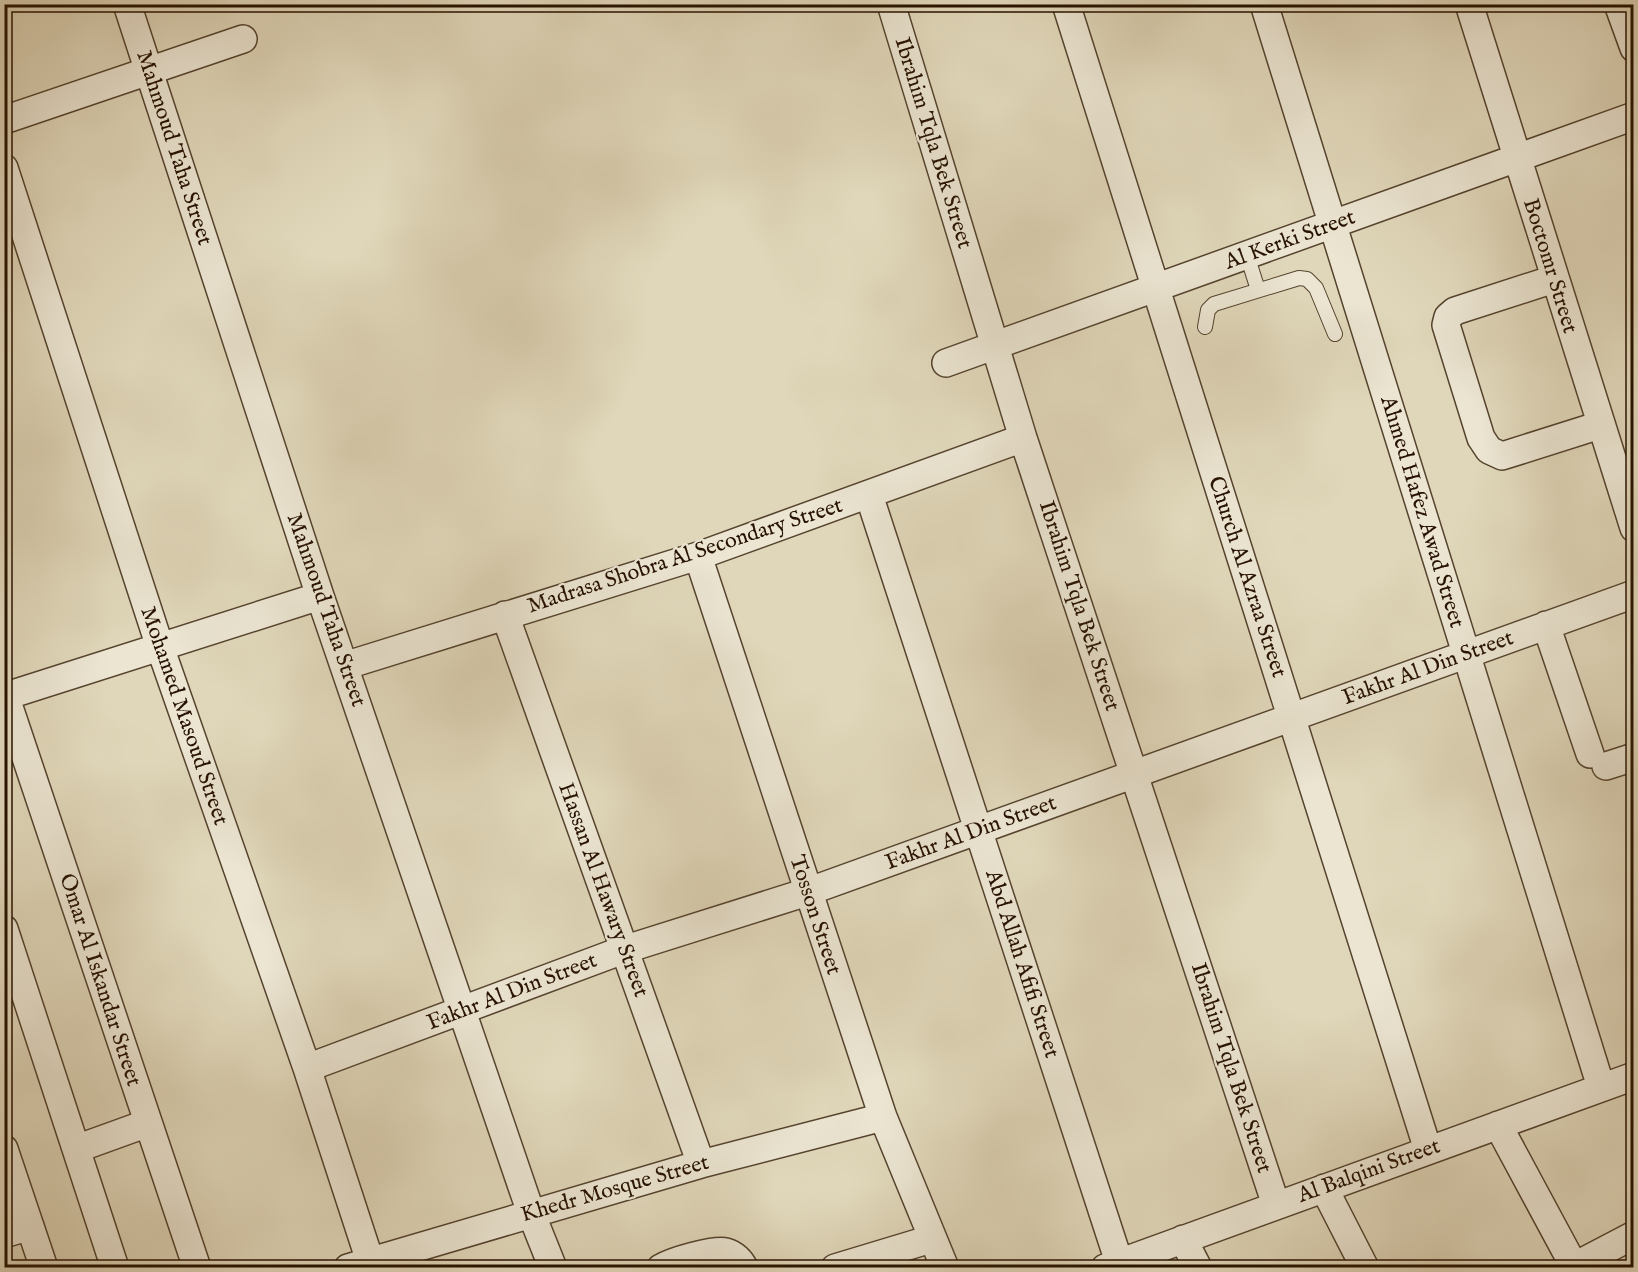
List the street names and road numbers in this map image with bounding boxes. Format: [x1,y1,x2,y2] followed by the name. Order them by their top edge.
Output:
[888,34,979,252] street label: Ibrahim Tqla Bek Street
[129,47,219,249] street label: Mahmoud Taha Street
[1516,195,1584,337] street label: Boctomr Street
[1220,203,1359,277] street label: Al Kerki Street
[1373,392,1471,632] street label: Ahmed Hafez Awad Street
[1201,473,1293,682] street label: Church Al Azraa Street
[524,492,847,620] street label: Madrasa Shobra Al Secondary Street
[1032,497,1126,715] street label: Ibrahim Tqla Bek Street
[280,509,372,711] street label: Mahmoud Taha Street
[133,603,235,829] street label: Mohamed Masoud Street
[1339,624,1518,712] street label: Fakhr Al Din Street
[551,779,655,1001] street label: Hassan Al Hawary Street
[882,789,1061,877] street label: Fakhr Al Din Street
[782,852,848,979] street label: Tosson Street
[978,865,1066,1062] street label: Abd Allah Afifi Street
[52,870,148,1090] street label: Omar Al Iskandar Street
[423,947,601,1037] street label: Fakhr Al Din Street
[1184,959,1278,1177] street label: Ibrahim Tqla Bek Street
[1293,1132,1445,1210] street label: Al Balqini Street
[518,1149,713,1229] street label: Khedr Mosque Street

